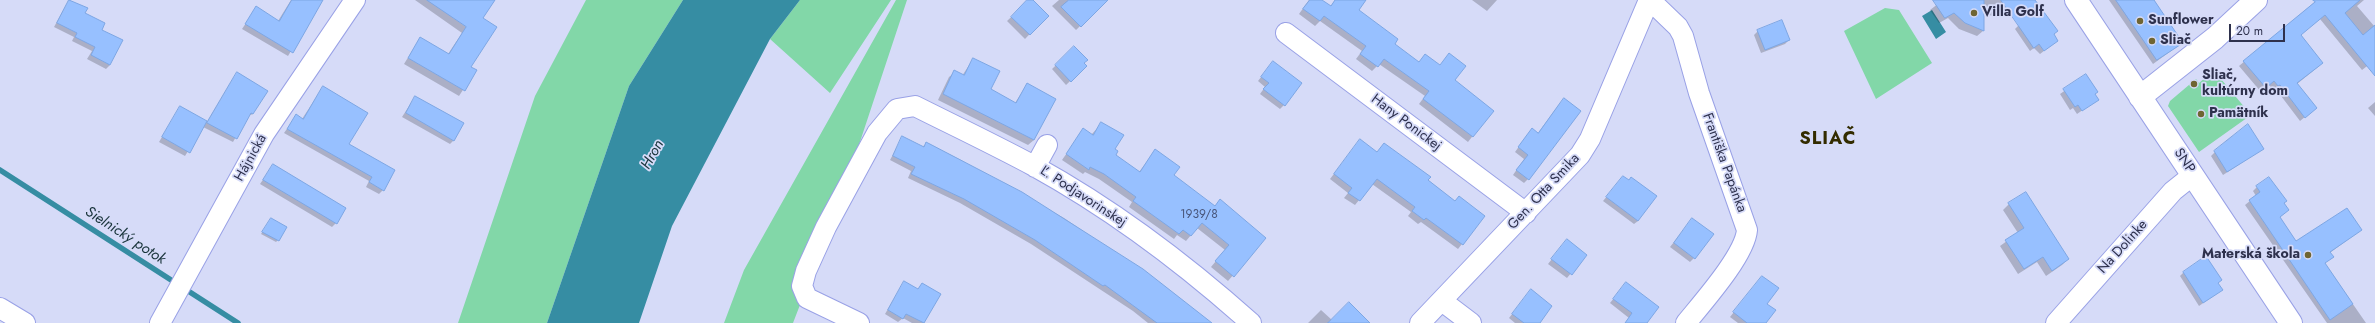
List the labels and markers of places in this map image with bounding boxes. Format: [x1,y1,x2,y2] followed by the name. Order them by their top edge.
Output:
[1982,5,2044,21] place label: Villa Golf
[1969,8,1979,18] marker: Villa Golf
[2148,13,2214,29] place label: Sunflower
[2135,16,2145,26] marker: Sunflower
[2160,33,2191,49] place label: Sliač
[2147,36,2157,46] marker: Sliač
[2202,68,2288,100] place label: Sliač, kultúrny dom
[2189,79,2199,89] marker: Sliač, kultúrny dom
[2209,106,2268,122] place label: Pamätník
[2196,109,2206,119] marker: Pamätník
[2202,247,2300,263] place label: Materská škola
[2303,250,2313,260] marker: Materská škola

